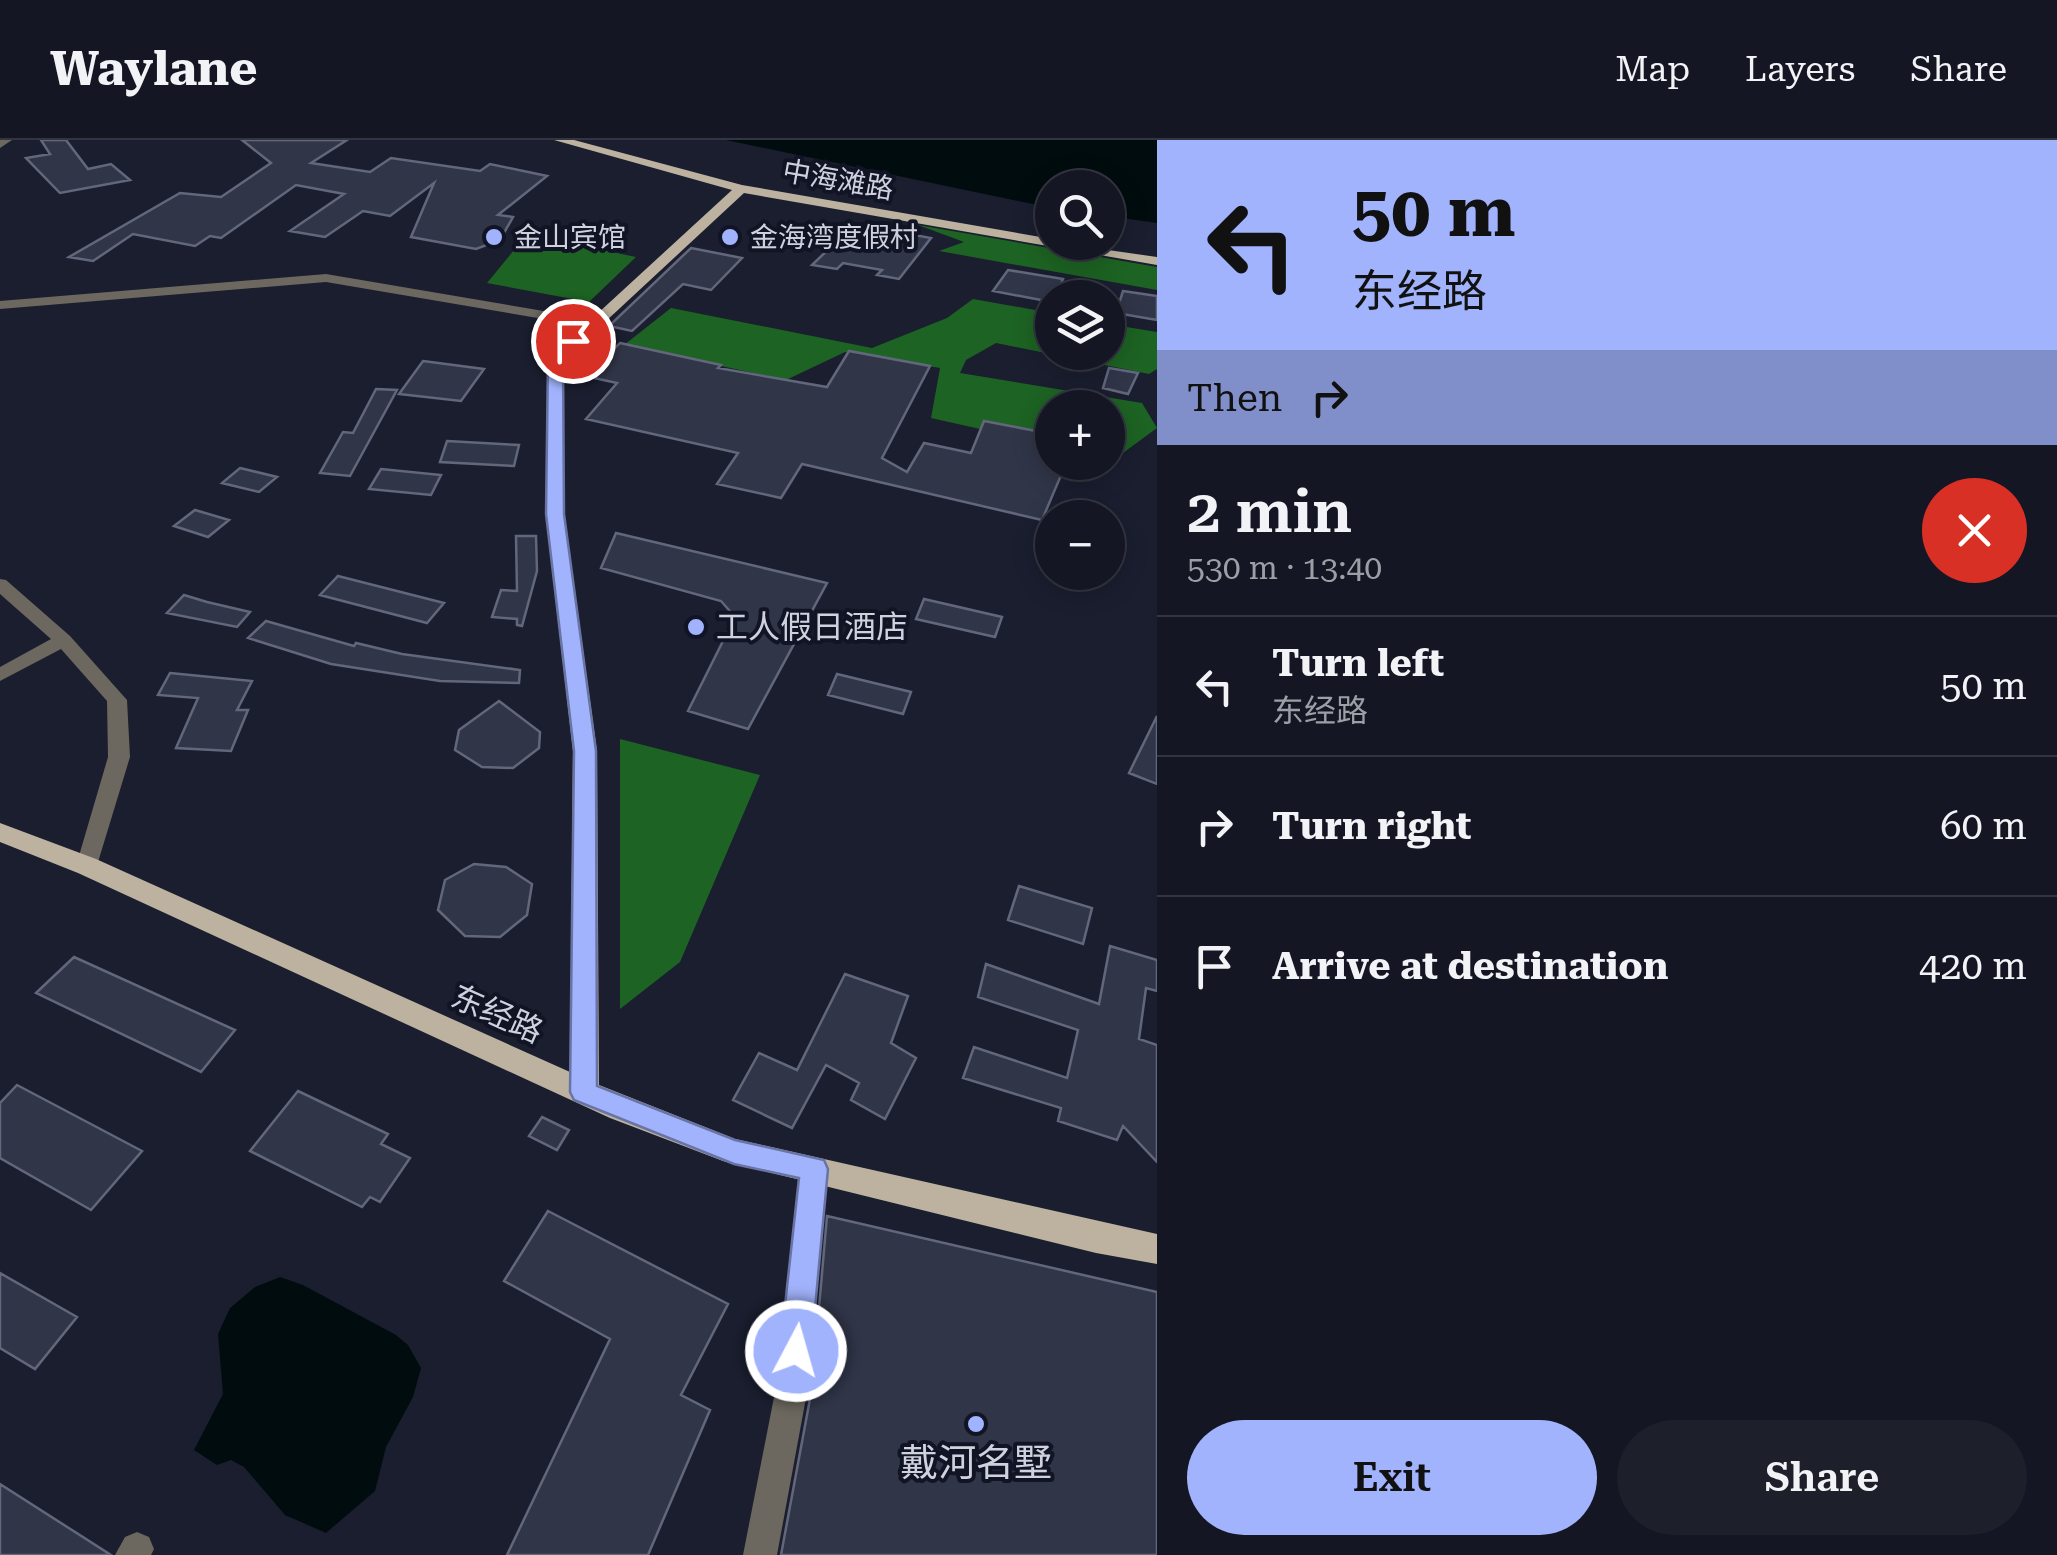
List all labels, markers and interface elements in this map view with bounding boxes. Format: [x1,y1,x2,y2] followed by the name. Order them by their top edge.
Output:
[50,41,257,97] text: Waylane
[1615,49,1690,90] text: Map
[1745,49,1855,90] text: Layers
[1910,49,2007,90] text: Share
[780,154,896,206] street label: 中海滩路
[1035,170,1125,590] map controls
[1035,170,1125,260] button: search
[1352,171,1516,253] text: 50 m
[1187,180,1317,310] icon: left
[514,221,626,254] place label: 金山宾馆
[750,221,918,254] place label: 金海湾度假村
[483,226,505,248] marker: 金山宾馆
[719,226,741,248] marker: 金海湾度假村
[1352,265,1487,318] text: 东经路
[1035,280,1125,370] button: layers
[531,299,616,384] pin
[546,314,601,369] icon: arrive
[1302,370,1357,425] icon: right
[1187,376,1282,420] text: Then
[1035,390,1125,480] button: +
[1187,476,1352,547] text: 2 min
[1922,478,2027,583] button: close
[1035,500,1125,590] button: −
[1187,549,1382,587] text: 530 m · 13:40
[716,608,908,646] place label: 工人假日酒店
[685,616,707,638] marker: 工人假日酒店
[1272,641,1444,685] text: Turn left
[1187,659,1242,714] icon: left
[1940,664,2027,708] text: 50 m
[1272,692,1368,730] text: 东经路
[1187,799,1242,854] icon: right
[1272,804,1471,848] text: Turn right
[1940,804,2027,848] text: 60 m
[1187,939,1242,994] icon: arrive
[1272,944,1668,988] text: Arrive at destination
[1919,944,2027,988] text: 420 m
[445,977,549,1051] street label: 东经路
[744,1299,848,1403] position arrow
[965,1413,987,1435] marker: 戴河名墅
[1187,1420,1597,1535] button: Exit
[1617,1420,2027,1535] button: Share
[900,1441,1052,1485] place label: 戴河名墅

